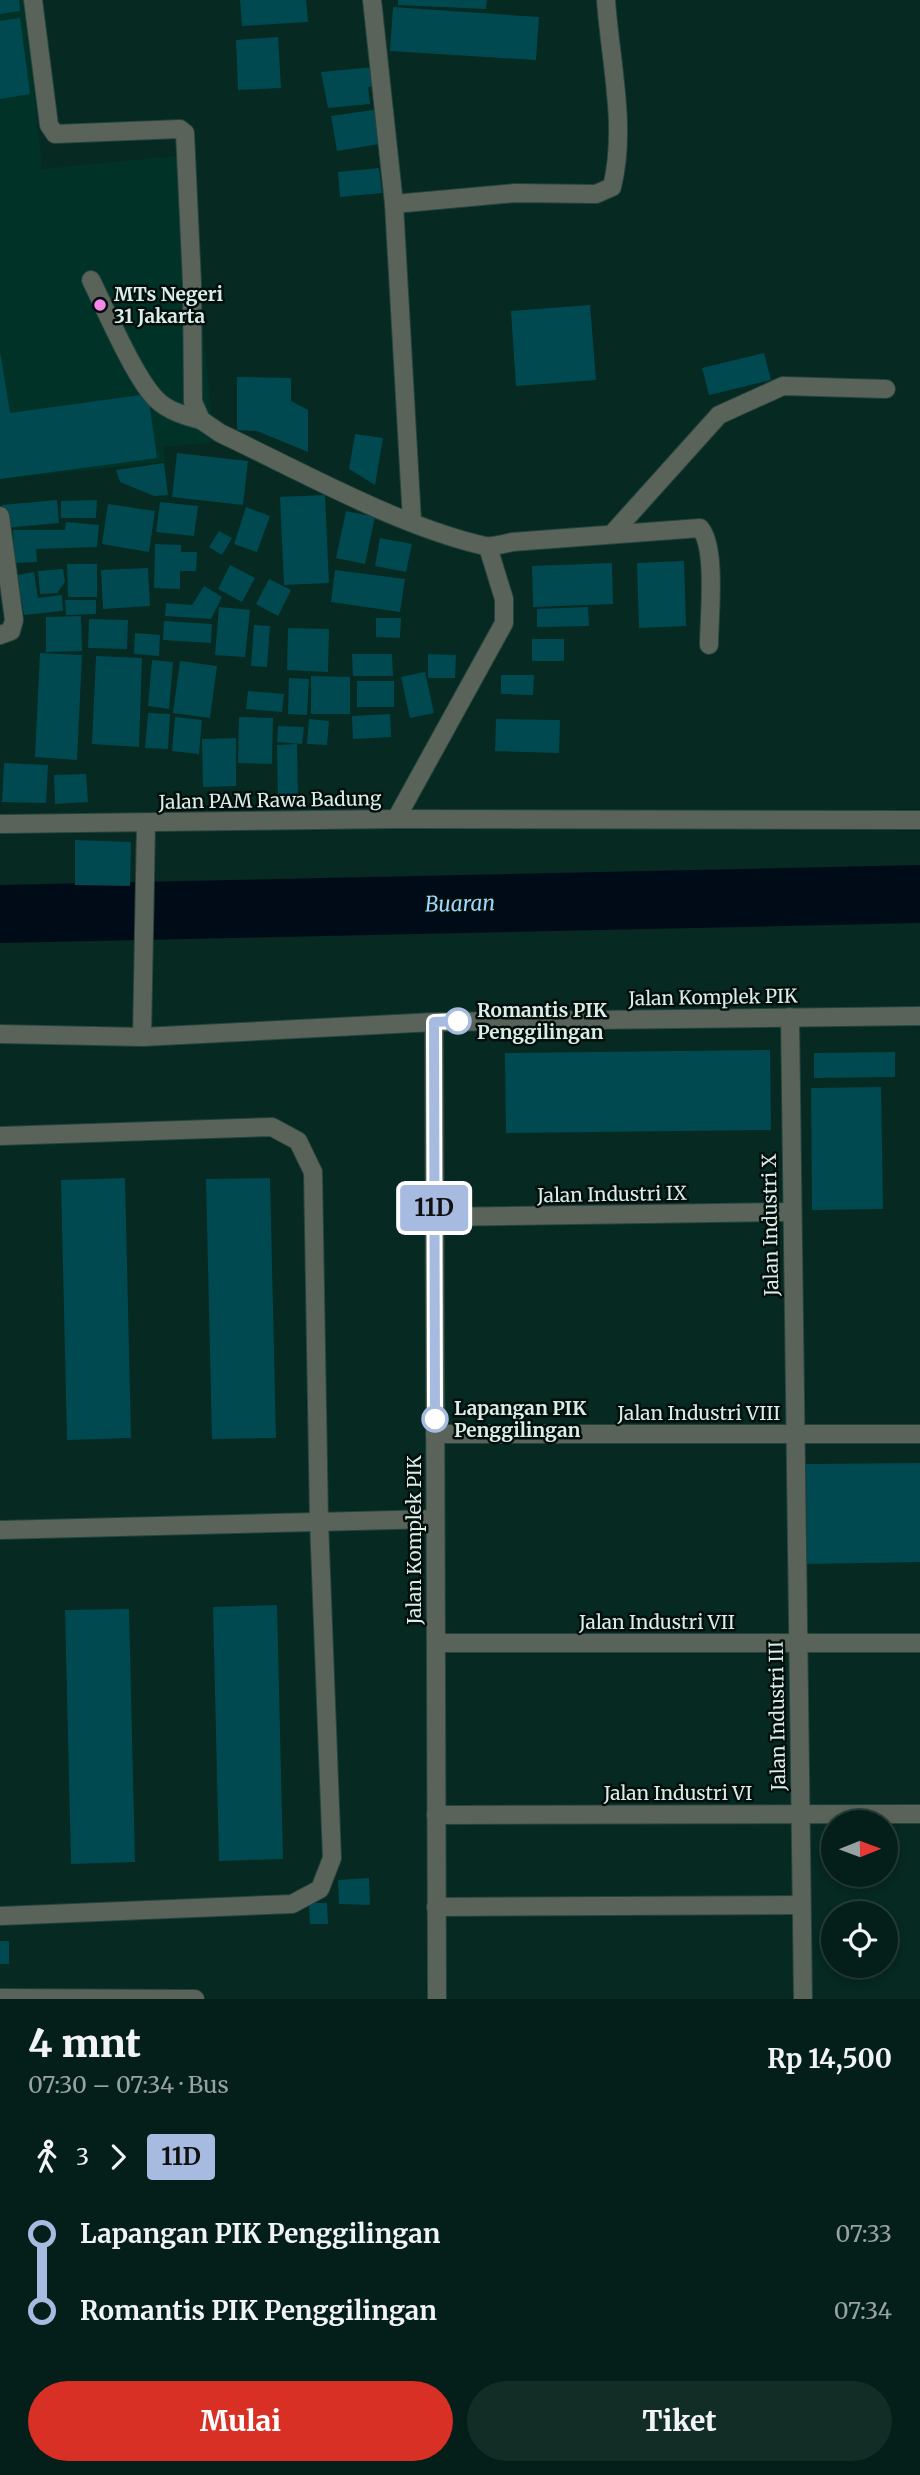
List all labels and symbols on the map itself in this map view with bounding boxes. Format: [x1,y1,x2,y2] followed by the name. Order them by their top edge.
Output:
[114,282,224,328] place label: MTs Negeri 31 Jakarta
[92,297,108,313] marker: MTs Negeri 31 Jakarta
[157,786,382,814] street label: Jalan PAM Rawa Badung
[425,889,495,918] water label: Buaran
[627,984,798,1010] street label: Jalan Komplek PIK
[477,998,608,1044] place label: Romantis PIK Penggilingan
[445,1008,471,1034] marker: Romantis PIK Penggilingan
[757,1153,783,1297] street label: Jalan Industri X
[536,1181,687,1207] street label: Jalan Industri IX
[394,1185,474,1231] line badge: 11D
[454,1396,587,1442] place label: Lapangan PIK Penggilingan
[617,1401,780,1425] street label: Jalan Industri VIII
[422,1406,448,1432] marker: Lapangan PIK Penggilingan
[402,1455,426,1626] street label: Jalan Komplek PIK
[578,1610,735,1634] street label: Jalan Industri VII
[764,1641,790,1792] street label: Jalan Industri III
[603,1781,752,1805] street label: Jalan Industri VI
[821,1810,898,1886] north arrow

